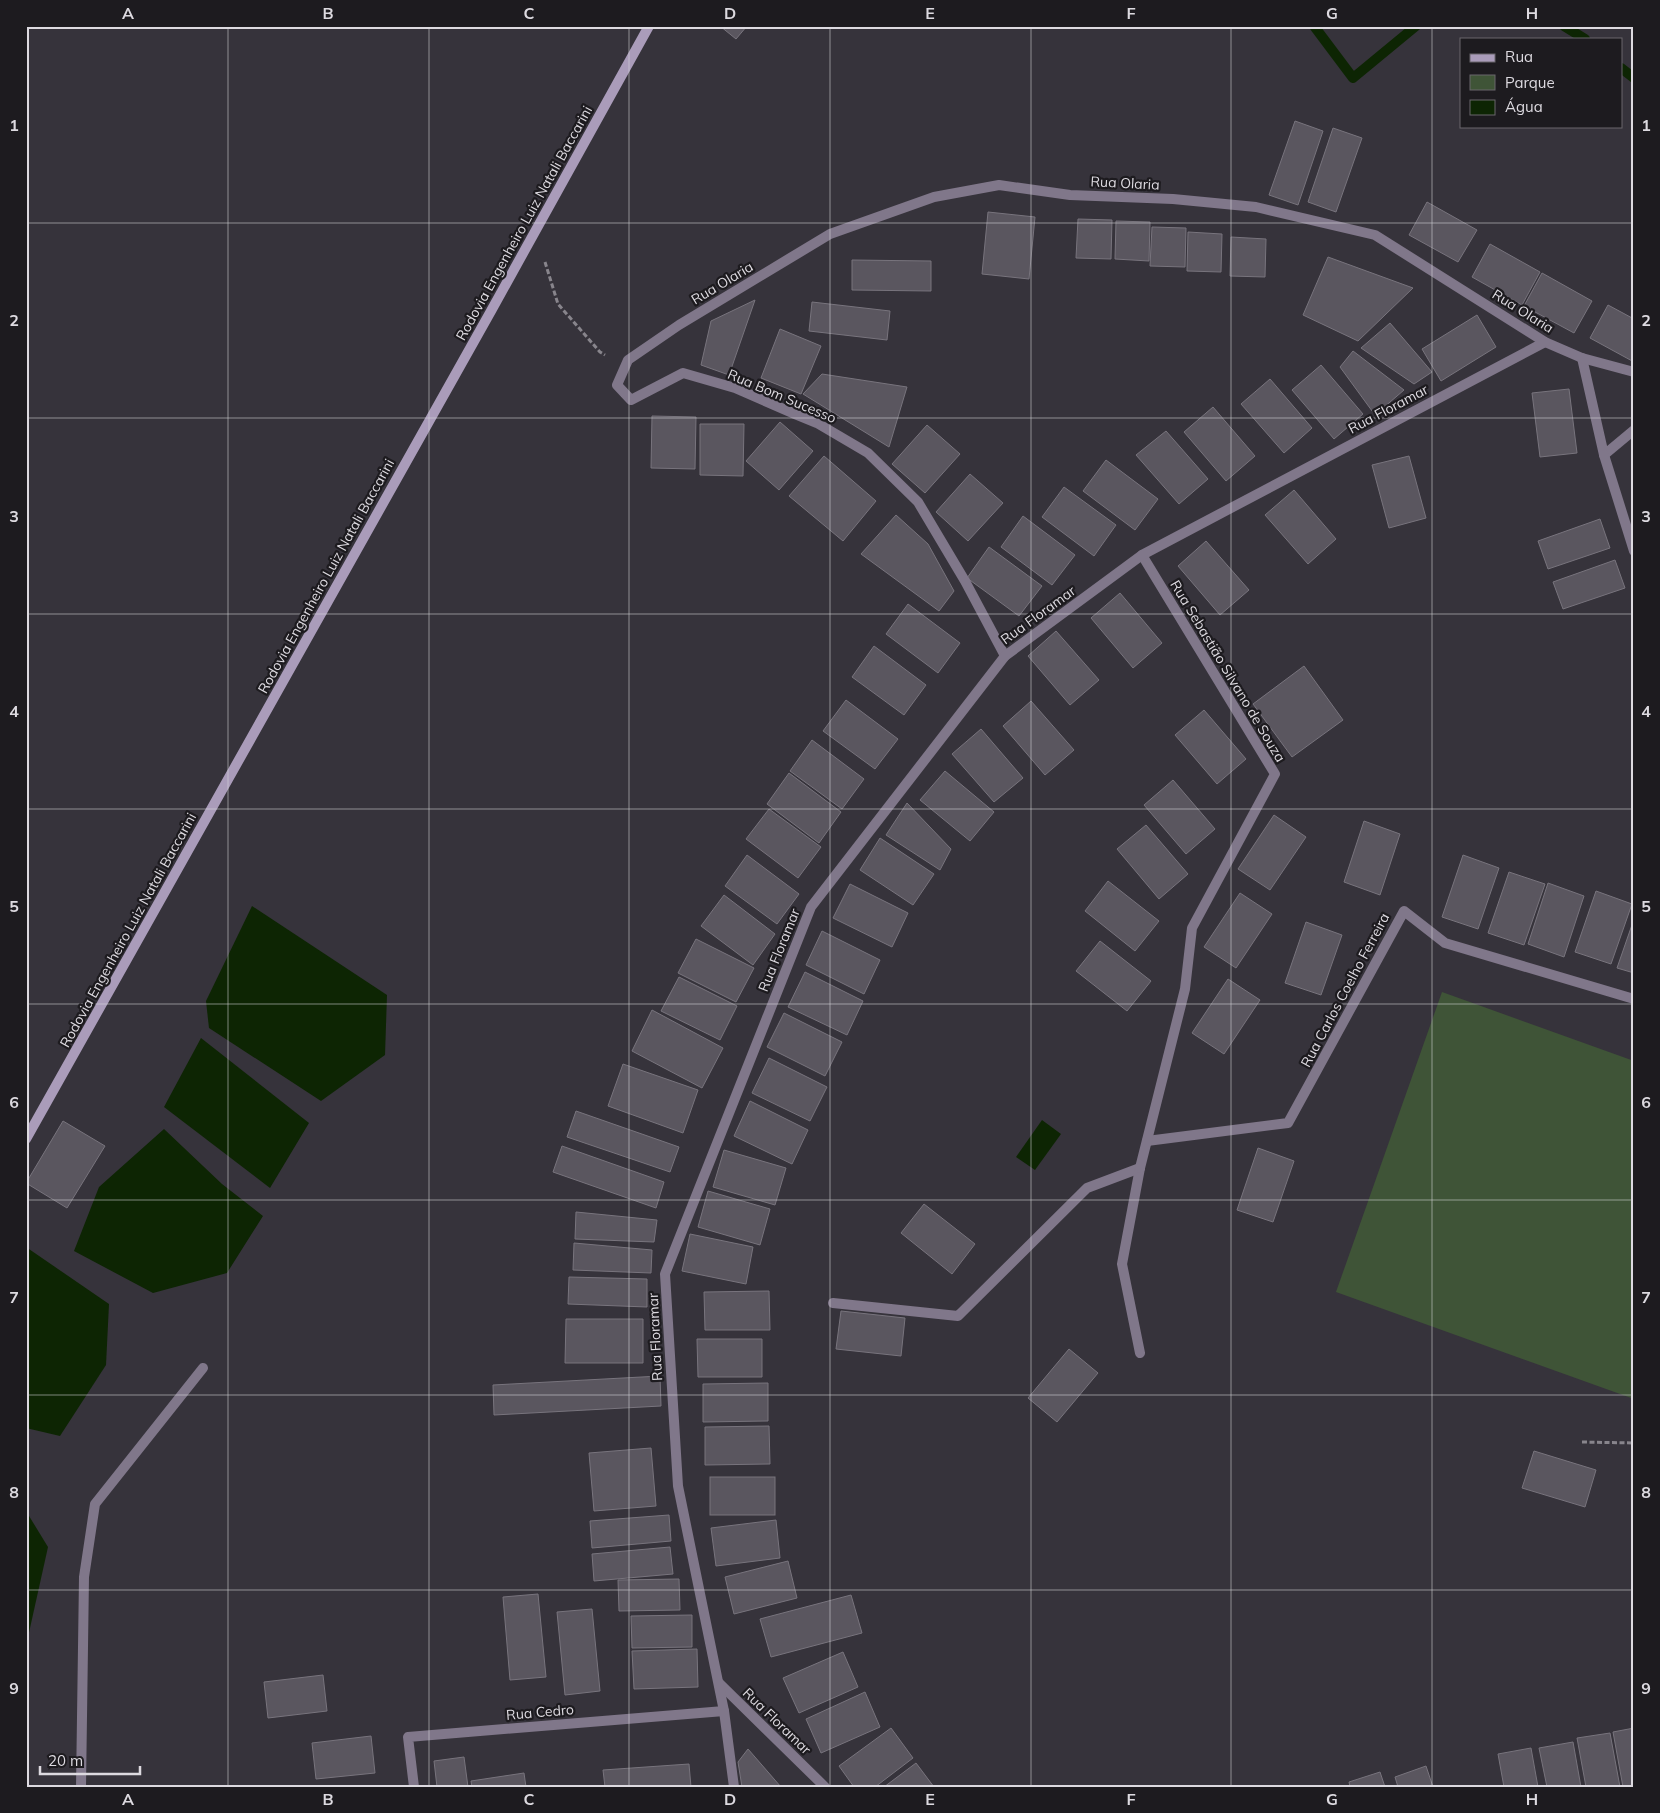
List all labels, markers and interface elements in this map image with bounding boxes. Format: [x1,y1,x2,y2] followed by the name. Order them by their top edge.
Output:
[122,3,134,23] text: A
[322,3,334,23] text: B
[524,3,535,23] text: C
[724,3,736,23] text: D
[925,3,935,23] text: E
[1126,3,1136,23] text: F
[1326,3,1338,23] text: G
[1526,3,1538,23] text: H
[1460,38,1622,128] legend
[1505,47,1533,66] text: Rua
[1505,73,1555,92] text: Parque
[1505,97,1543,116] text: Água
[452,103,596,343] street label: Rodovia Engenheiro Luiz Natali Baccarini
[9,115,19,135] text: 1
[1641,115,1651,135] text: 1
[1090,172,1160,194] street label: Rua Olaria
[688,257,756,309] street label: Rua Olaria
[1489,285,1557,337] street label: Rua Olaria
[9,310,19,330] text: 2
[1641,310,1651,330] text: 2
[725,365,839,427] street label: Rua Bom Sucesso
[1345,380,1432,438] street label: Rua Floramar
[254,456,398,696] street label: Rodovia Engenheiro Luiz Natali Baccarini
[9,506,19,526] text: 3
[1641,506,1651,526] text: 3
[1166,577,1290,765] street label: Rua Sebastião Silvano de Souza
[997,581,1080,648] street label: Rua Floramar
[9,701,19,721] text: 4
[1641,701,1651,721] text: 4
[56,810,200,1050] street label: Rodovia Engenheiro Luiz Natali Baccarini
[9,896,19,916] text: 5
[1641,896,1651,916] text: 5
[754,905,804,994] street label: Rua Floramar
[1297,910,1393,1070] street label: Rua Carlos Coelho Ferreira
[9,1092,19,1112] text: 6
[1641,1092,1651,1112] text: 6
[9,1287,19,1307] text: 7
[1641,1287,1651,1307] text: 7
[644,1292,666,1382] street label: Rua Floramar
[9,1482,19,1502] text: 8
[1641,1482,1651,1502] text: 8
[9,1678,19,1698] text: 9
[1641,1678,1651,1698] text: 9
[739,1684,816,1759] street label: Rua Floramar
[505,1700,575,1724] street label: Rua Cedro
[40,1743,140,1775] scale bar
[48,1751,83,1770] text: 20 m
[122,1789,134,1809] text: A
[322,1789,334,1809] text: B
[524,1789,535,1809] text: C
[724,1789,736,1809] text: D
[925,1789,935,1809] text: E
[1126,1789,1136,1809] text: F
[1326,1789,1338,1809] text: G
[1526,1789,1538,1809] text: H

